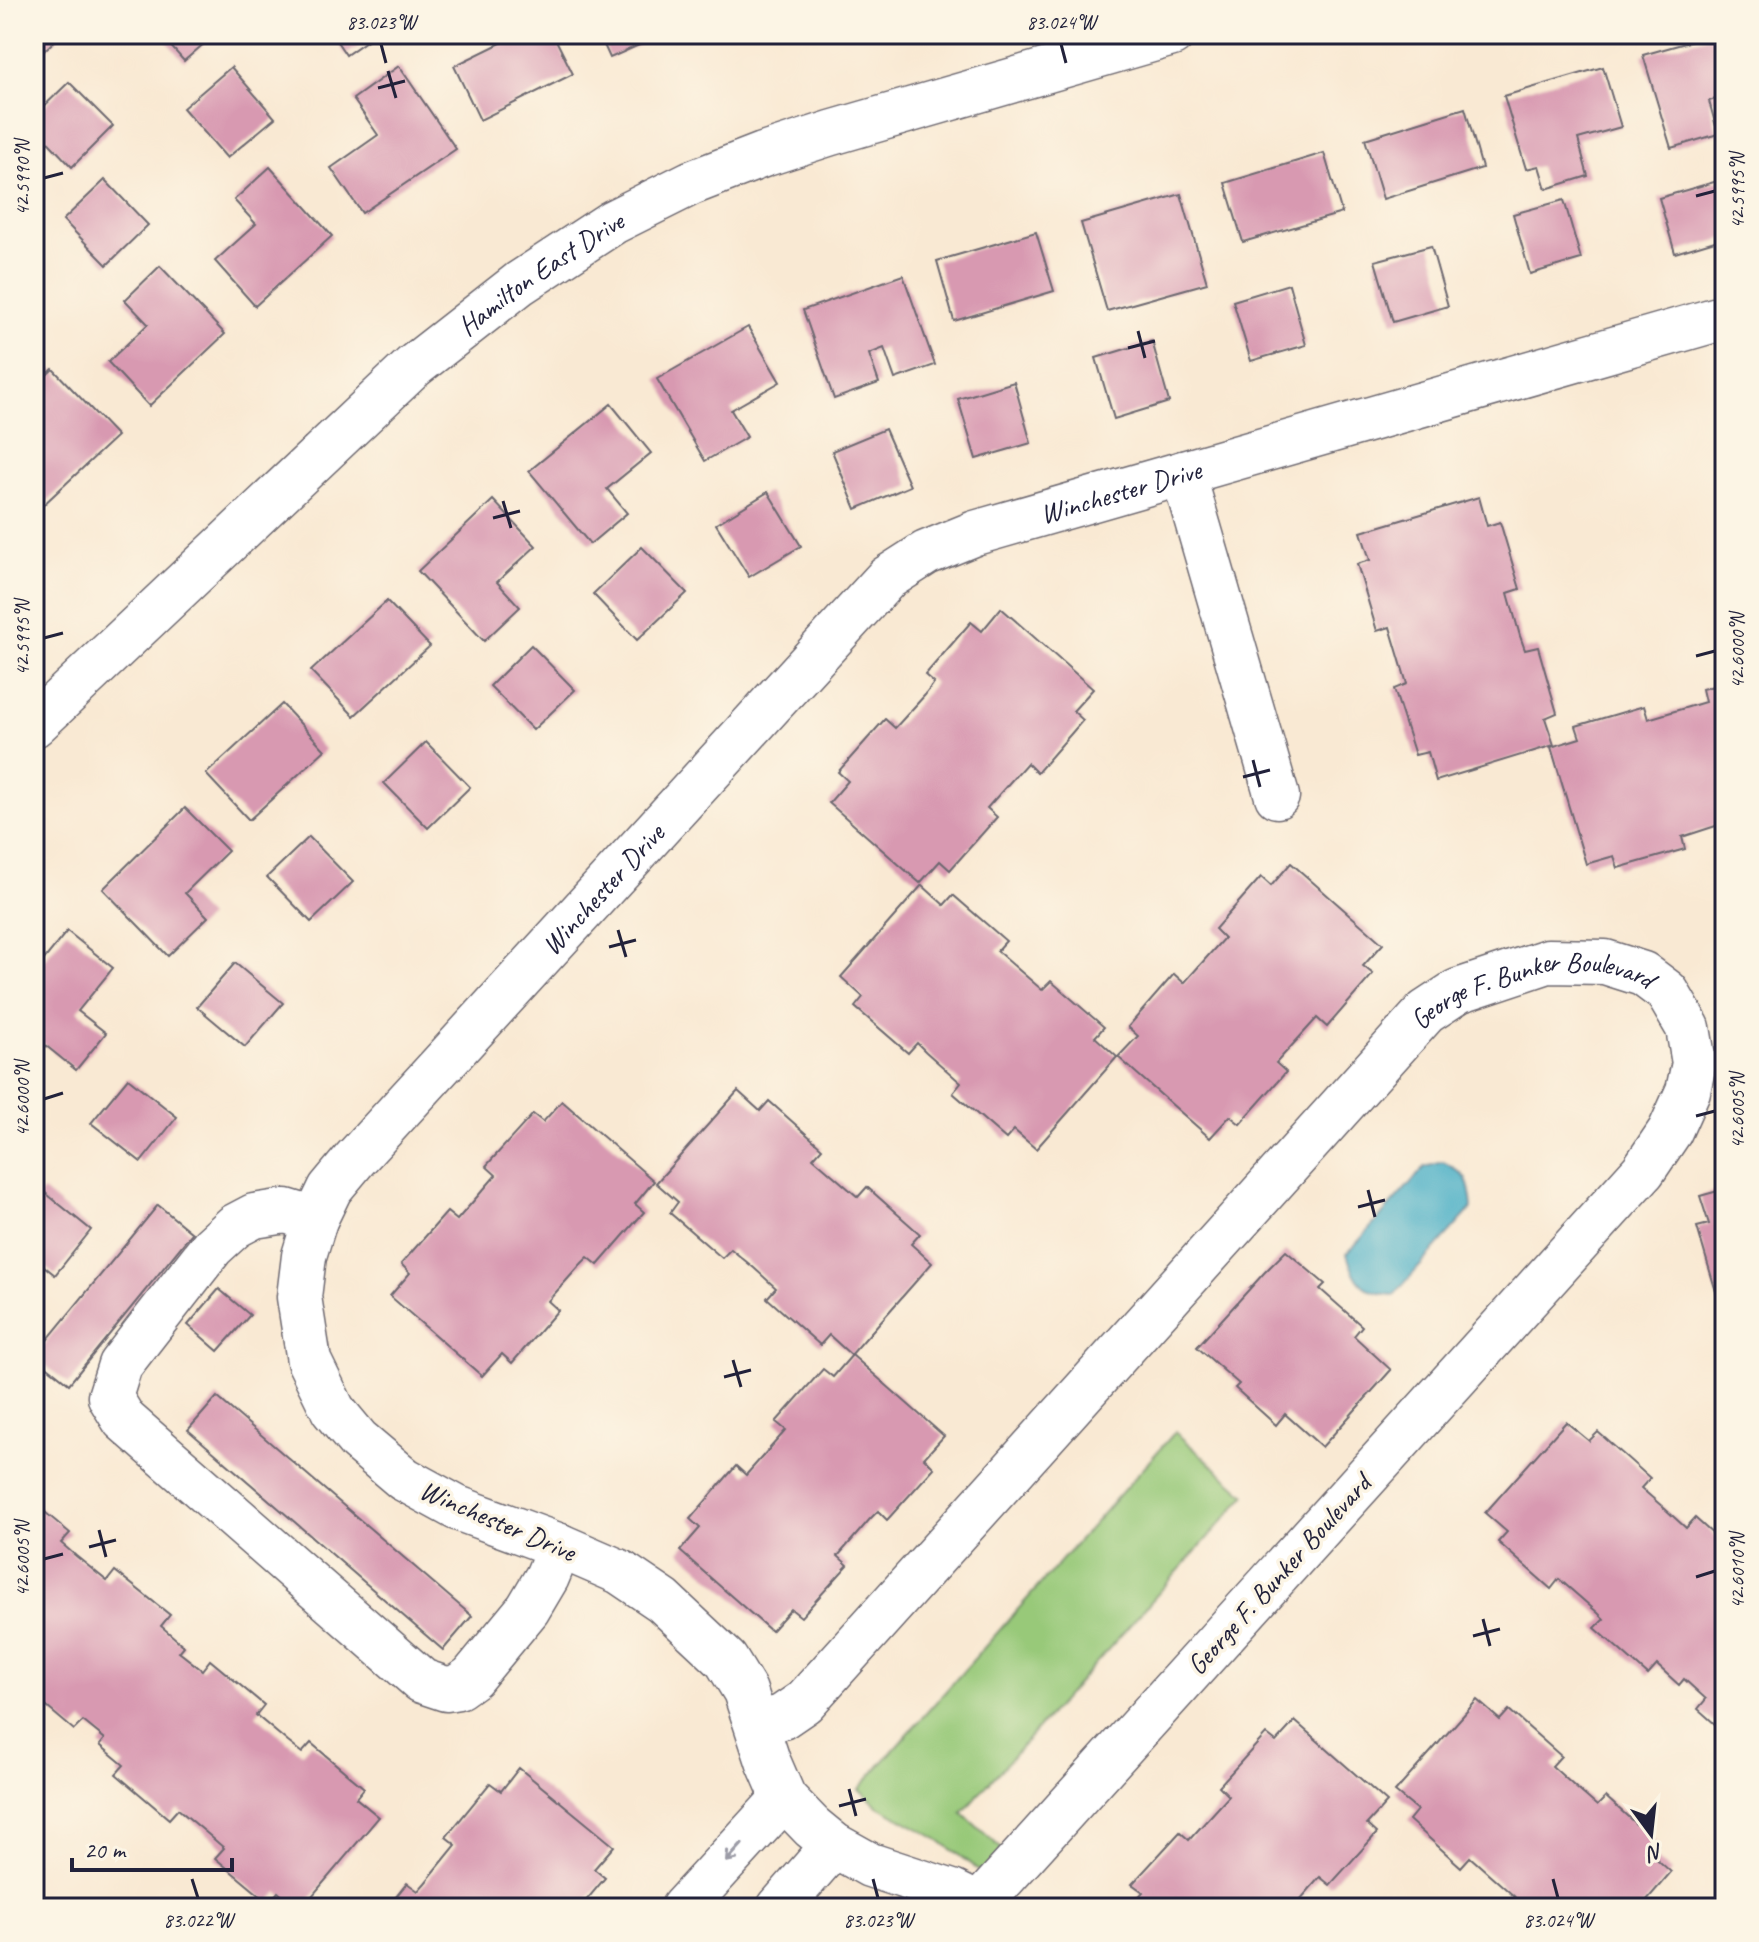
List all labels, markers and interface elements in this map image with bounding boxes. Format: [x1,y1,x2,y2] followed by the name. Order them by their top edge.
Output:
[346,10,419,35] text: 83.023°W
[1026,10,1099,35] text: 83.024°W
[10,137,35,216] text: 42.5990°N
[1725,150,1750,229] text: 42.5995°N
[450,202,631,343] street label: Hamilton East Drive
[1036,451,1207,531] street label: Winchester Drive
[10,597,35,676] text: 42.5995°N
[1725,610,1750,689] text: 42.6000°N
[534,815,673,962] street label: Winchester Drive
[1402,944,1666,1036] street label: George F. Bunker Boulevard
[10,1058,35,1137] text: 42.6000°N
[1725,1070,1750,1149] text: 42.6005°N
[1179,1464,1380,1682] street label: George F. Bunker Boulevard
[415,1472,583,1570] street label: Winchester Drive
[10,1518,35,1597] text: 42.6005°N
[1725,1530,1750,1609] text: 42.6010°N
[1611,1794,1691,1874] north arrow
[72,1822,232,1872] scale bar
[84,1835,127,1865] text: 20 m
[1642,1837,1666,1869] text: N
[725,1843,743,1863] one-way arrow
[163,1908,236,1933] text: 83.022°W
[843,1908,916,1933] text: 83.023°W
[1523,1908,1596,1933] text: 83.024°W

